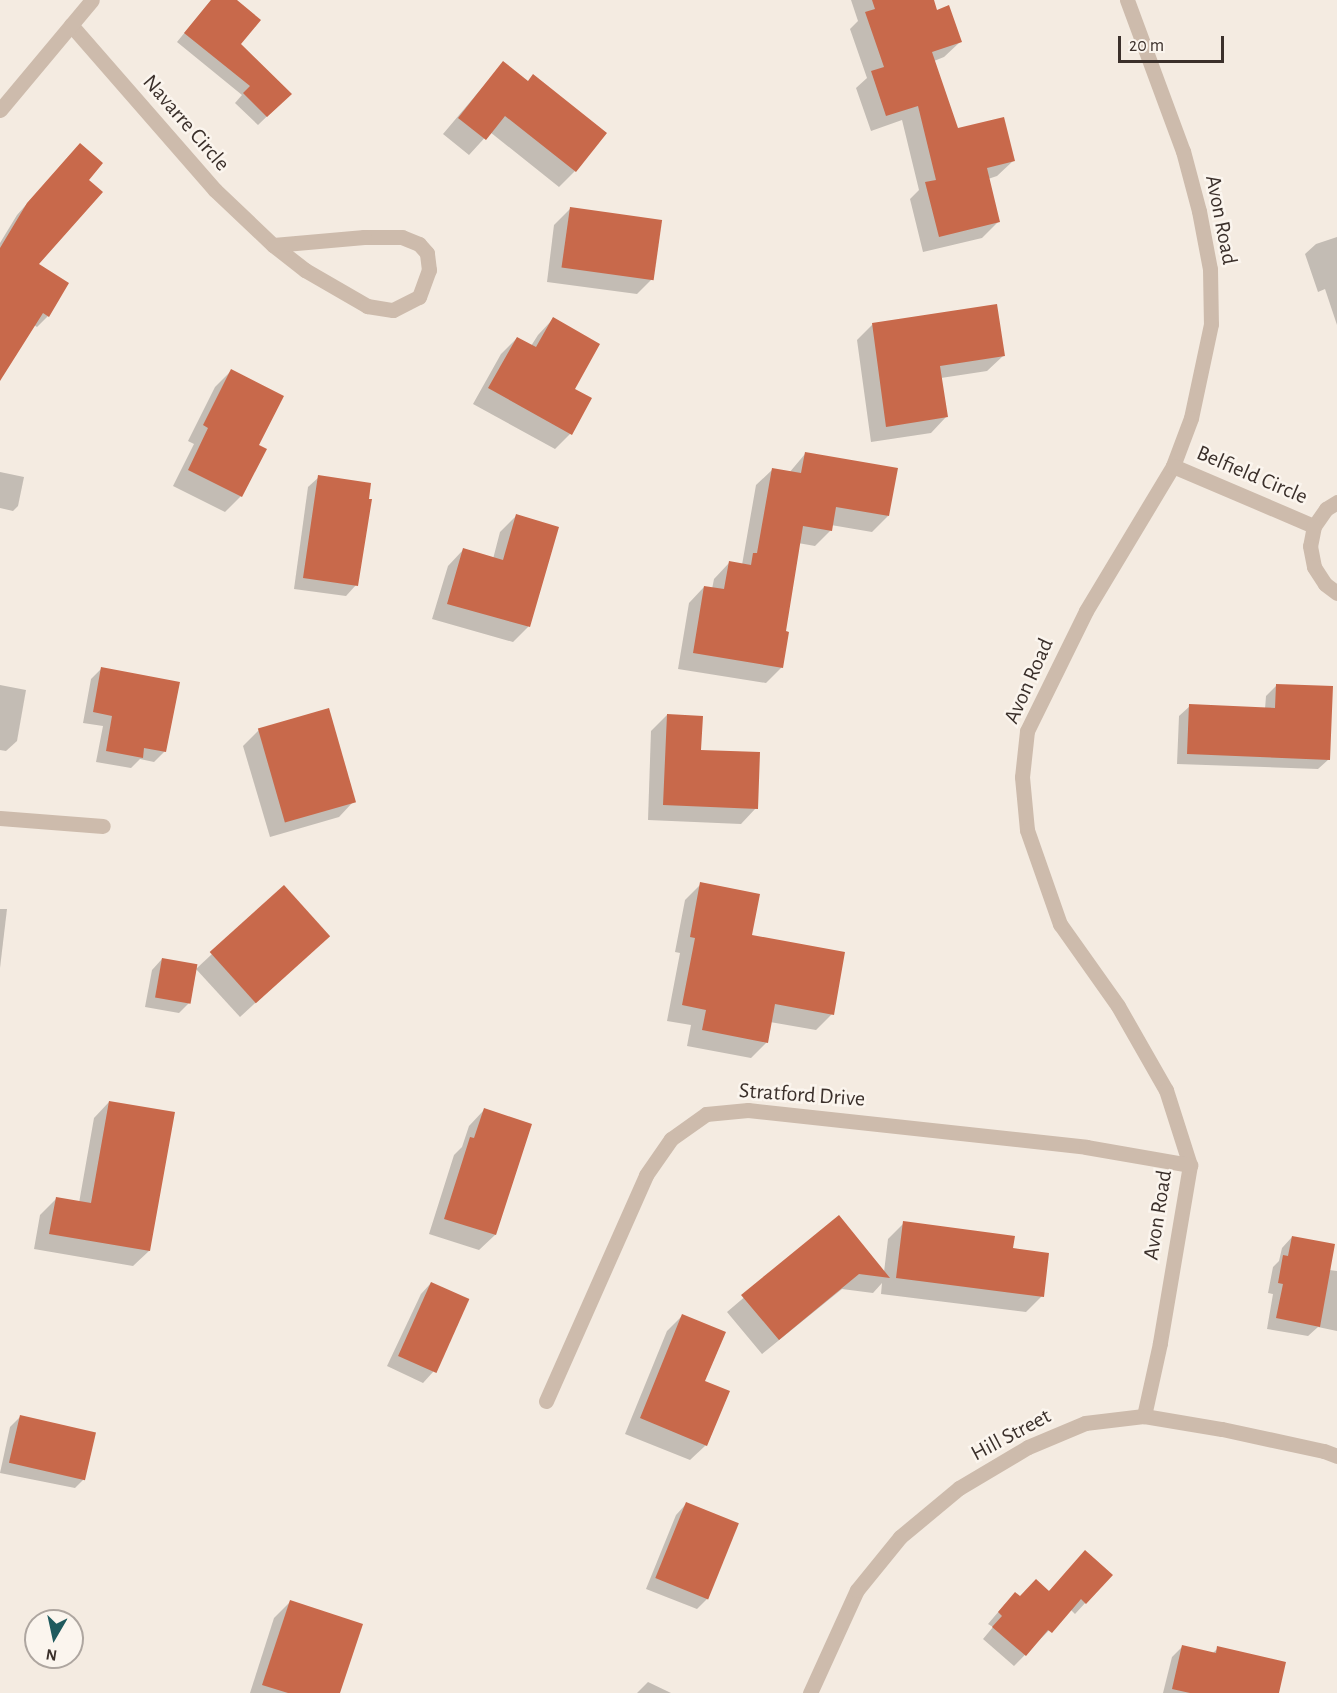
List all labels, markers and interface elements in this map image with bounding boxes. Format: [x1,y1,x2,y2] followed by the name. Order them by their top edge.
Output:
[1121,24,1228,62] scale bar
[1129,37,1164,55] text: 20 m
[137,69,235,177] street label: Navarre Circle
[1199,173,1243,267] street label: Avon Road
[1193,440,1311,510] street label: Belfield Circle
[999,634,1059,728] street label: Avon Road
[738,1077,866,1113] street label: Stratford Drive
[1138,1168,1178,1262] street label: Avon Road
[967,1403,1055,1467] street label: Hill Street
[24,1609,84,1669] north arrow
[45,1646,58,1664] text: N

